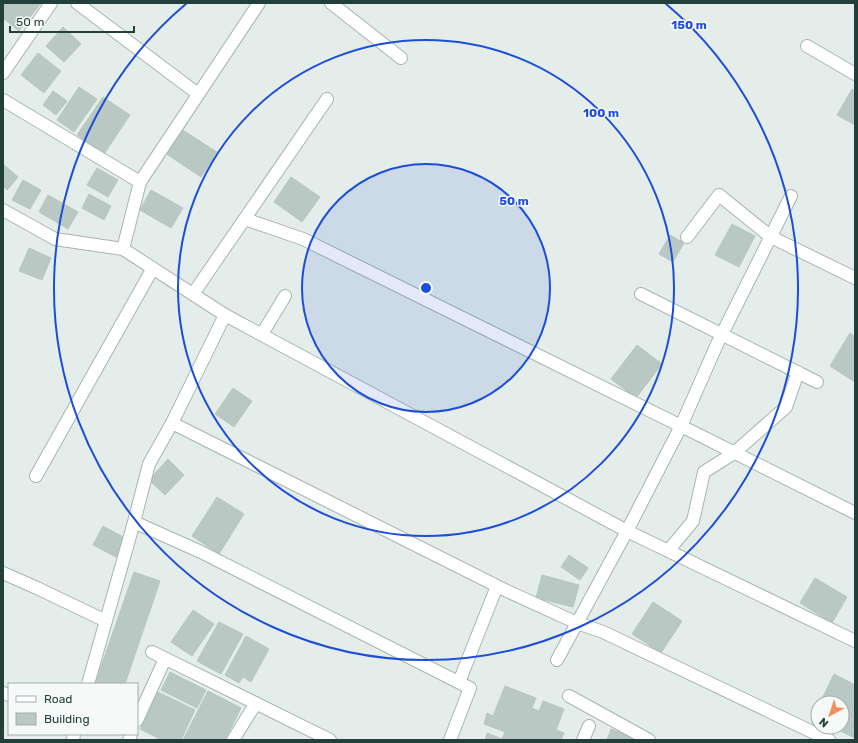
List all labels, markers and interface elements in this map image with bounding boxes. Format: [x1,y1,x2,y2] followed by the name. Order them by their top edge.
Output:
[10,8,134,34] scale bar
[16,15,44,29] text: 50 m
[671,18,707,32] text: 150 m
[583,106,619,120] text: 100 m
[499,194,529,208] text: 50 m
[419,281,433,295] centre of rings
[8,683,138,735] legend
[44,692,72,706] text: Road
[810,695,850,735] north arrow
[44,712,90,726] text: Building
[817,715,831,730] text: N

